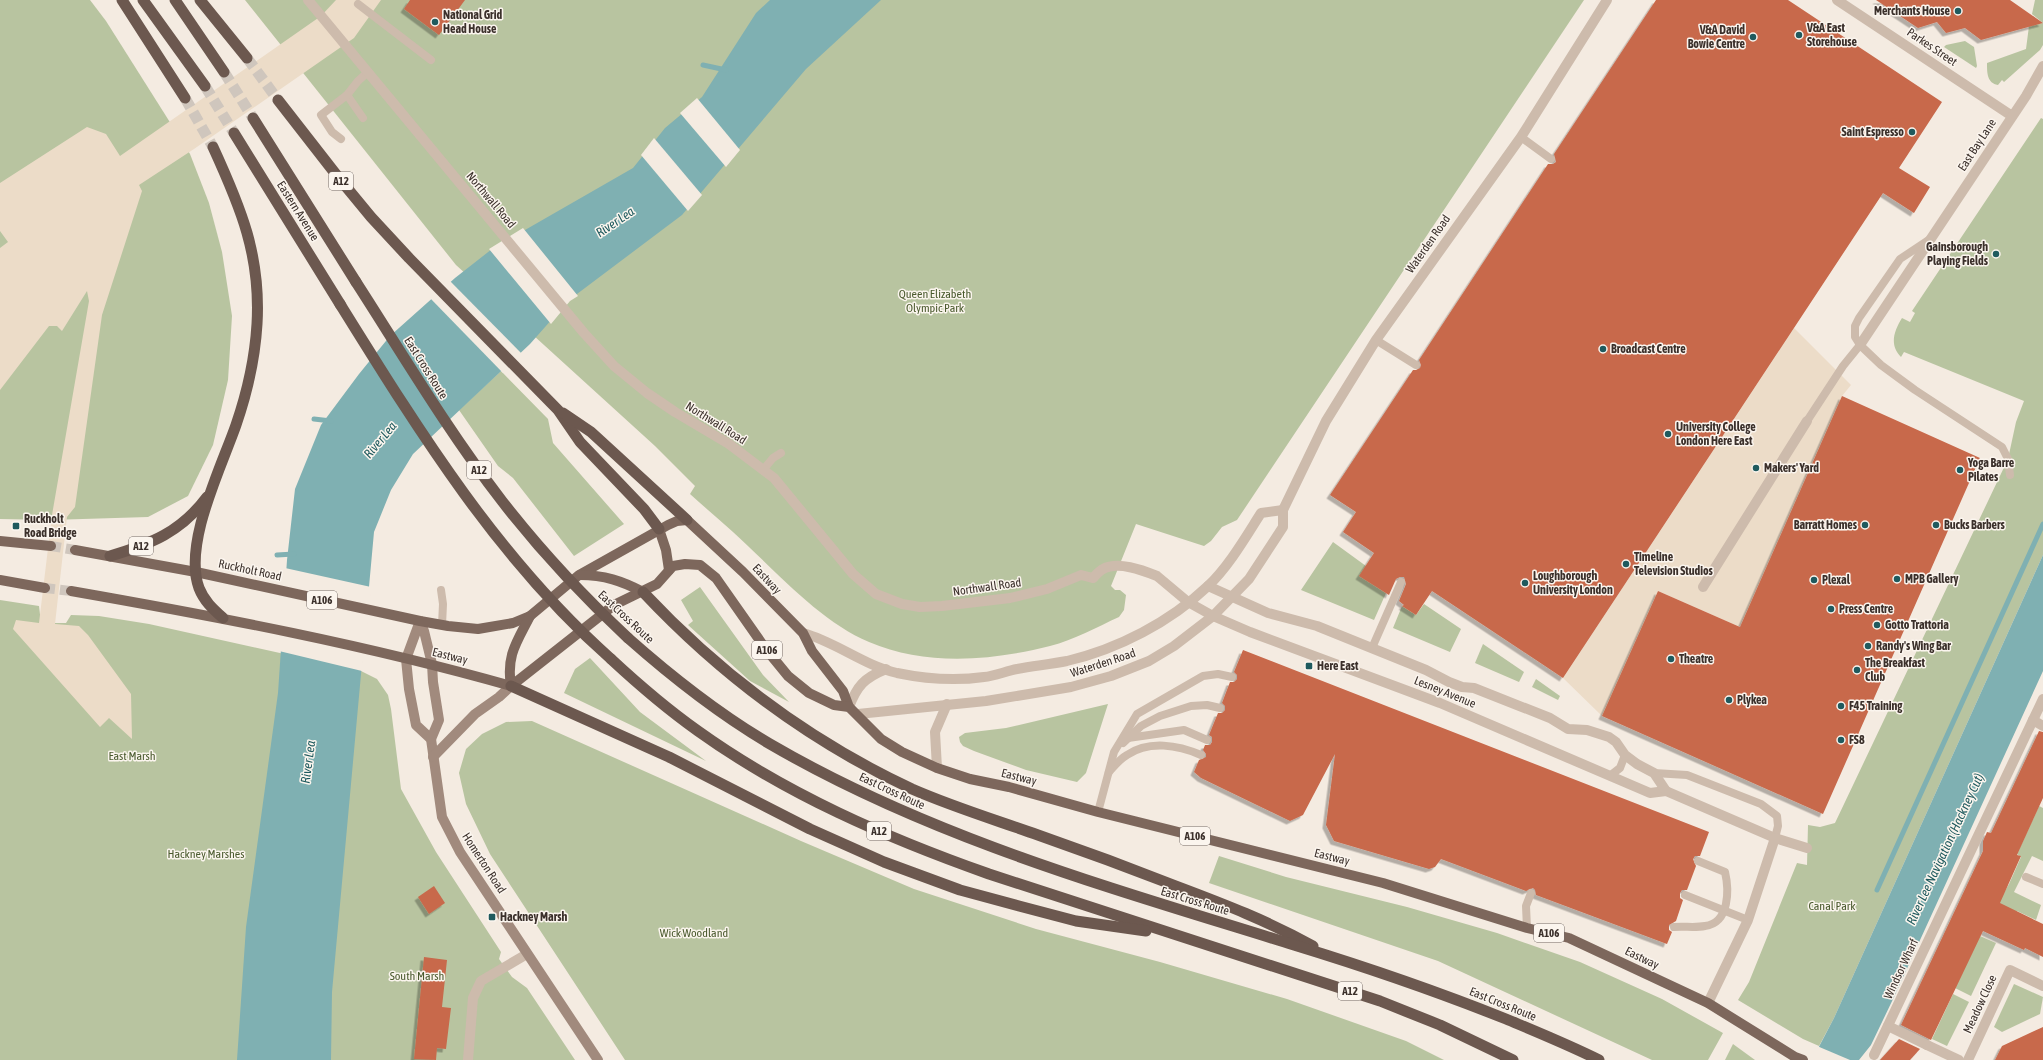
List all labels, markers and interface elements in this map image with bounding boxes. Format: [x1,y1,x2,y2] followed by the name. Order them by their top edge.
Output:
[1874,4,1951,18] place label: Merchants House
[1953,6,1963,16] marker: Merchants House
[443,8,502,36] place label: National Grid Head House
[430,17,440,27] marker: National Grid Head House
[1806,21,1857,49] place label: V&A East Storehouse
[1688,23,1746,51] place label: V&A David Bowie Centre
[1904,25,1960,69] street label: Parkes Street
[1794,30,1804,40] marker: V&A East Storehouse
[1748,32,1758,42] marker: V&A David Bowie Centre
[1955,116,1999,174] street label: East Bay Lane
[1842,125,1904,139] place label: Saint Espresso
[1907,127,1917,137] marker: Saint Espresso
[463,169,519,231] street label: Northwall Road
[329,172,353,190] road number: A12
[274,178,322,244] street label: Eastern Avenue
[593,204,637,240] water label: River Lea
[1403,212,1453,276] street label: Waterden Road
[1926,240,1989,268] place label: Gainsborough Playing Fields
[1991,249,2001,259] marker: Gainsborough Playing Fields
[899,287,971,315] park label: Queen Elizabeth Olympic Park
[401,334,451,402] street label: East Cross Route
[1611,342,1686,356] place label: Broadcast Centre
[1598,344,1608,354] marker: Broadcast Centre
[683,399,749,447] street label: Northwall Road
[360,419,400,461] water label: River Lea
[1676,420,1756,448] place label: University College London Here East
[1663,429,1673,439] marker: University College London Here East
[1967,456,2015,484] place label: Yoga Barre Pilates
[467,461,491,479] road number: A12
[1764,461,1819,475] place label: Makers' Yard
[1751,463,1761,473] marker: Makers' Yard
[1955,465,1965,475] marker: Yoga Barre Pilates
[24,512,77,540] place label: Ruckholt Road Bridge
[1794,518,1858,532] place label: Barratt Homes
[1944,518,2006,532] place label: Bucks Barbers
[1860,520,1870,530] marker: Barratt Homes
[1931,520,1941,530] marker: Bucks Barbers
[11,521,21,531] marker: Ruckholt Road Bridge
[129,537,153,555] road number: A12
[1634,550,1714,578] place label: Timeline Television Studios
[217,556,283,584] street label: Ruckholt Road
[1621,559,1631,569] marker: Timeline Television Studios
[750,561,784,597] street label: Eastway
[1533,569,1613,597] place label: Loughborough University London
[1905,572,1958,586] place label: MPB Gallery
[1822,573,1851,587] place label: Plexal
[1892,574,1902,584] marker: MPB Gallery
[952,575,1022,599] street label: Northwall Road
[1809,575,1819,585] marker: Plexal
[1520,578,1530,588] marker: Loughborough University London
[595,588,657,646] street label: East Cross Route
[307,591,337,609] road number: A106
[1839,602,1894,616] place label: Press Centre
[1826,604,1836,614] marker: Press Centre
[1885,618,1949,632] place label: Gotto Trattoria
[1872,620,1882,630] marker: Gotto Trattoria
[1876,639,1951,653] place label: Randy's Wing Bar
[752,641,782,659] road number: A106
[1863,641,1873,651] marker: Randy's Wing Bar
[431,645,469,667] street label: Eastway
[1069,646,1137,680] street label: Waterden Road
[1679,652,1714,666] place label: Theatre
[1666,654,1676,664] marker: Theatre
[1865,656,1926,684] place label: The Breakfast Club
[1317,659,1359,673] place label: Here East
[1304,661,1314,671] marker: Here East
[1852,665,1862,675] marker: The Breakfast Club
[1412,673,1478,711] street label: Lesney Avenue
[1737,693,1767,707] place label: Plykea
[1724,695,1734,705] marker: Plykea
[1849,699,1903,713] place label: F45 Training
[1836,701,1846,711] marker: F45 Training
[1849,733,1865,747] place label: FS8
[1836,735,1846,745] marker: FS8
[298,740,318,784] water label: River Lea
[108,749,156,763] park label: East Marsh
[1000,766,1038,788] street label: Eastway
[857,770,927,812] street label: East Cross Route
[1903,771,1987,927] water label: River Lee Navigation (Hackney Cut)
[867,822,891,840] road number: A12
[1180,827,1210,845] road number: A106
[459,830,509,896] street label: Homerton Road
[1313,846,1351,868] street label: Eastway
[168,847,244,861] park label: Hackney Marshes
[1159,884,1231,918] street label: East Cross Route
[1808,899,1856,913] park label: Canal Park
[500,910,567,924] place label: Hackney Marsh
[487,912,497,922] marker: Hackney Marsh
[1534,924,1564,942] road number: A106
[660,926,728,940] park label: Wick Woodland
[1881,936,1921,1001] street label: Windsor Wharf
[1623,944,1661,972] street label: Eastway
[390,969,444,983] park label: South Marsh
[1960,973,2000,1035] street label: Meadow Close
[1338,982,1362,1000] road number: A12
[1467,984,1539,1024] street label: East Cross Route

